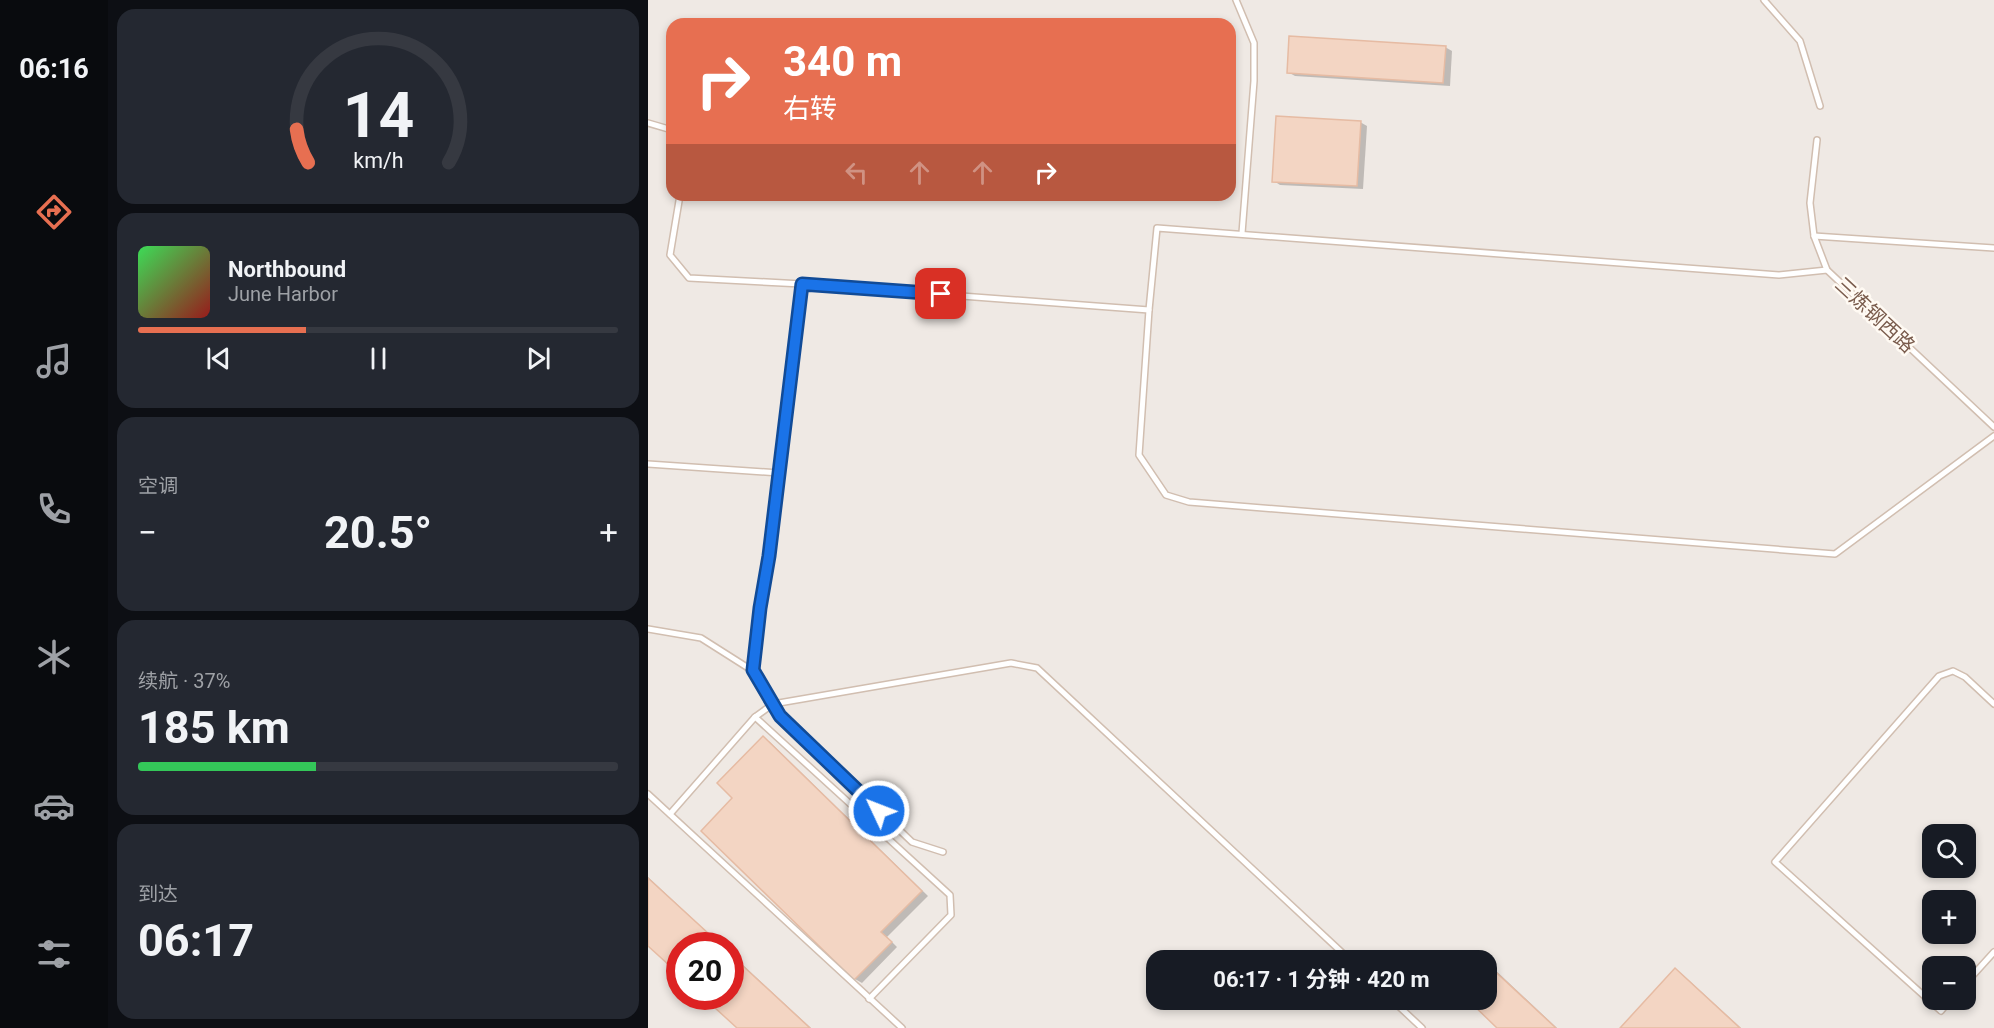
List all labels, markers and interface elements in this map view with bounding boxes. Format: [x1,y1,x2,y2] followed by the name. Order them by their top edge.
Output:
[783,37,902,86] text: 340 m
[684,42,762,120] icon: right
[19,53,89,85] text: 06:16
[342,80,414,153] text: 14
[783,93,837,125] text: 右转
[353,149,403,174] text: km/h
[840,156,873,189] icon: left
[903,156,936,189] icon: ahead
[966,156,999,189] icon: ahead
[1029,156,1062,189] icon: right
[33,191,75,233] icon: directions
[228,257,346,282] text: Northbound
[915,268,966,319] pin
[1830,272,1920,358] street label: 三炼钢西路
[924,277,957,310] icon: arrive
[228,282,338,306] text: June Harbor
[33,340,75,382] icon: music
[202,342,235,375] icon: previous
[362,342,395,375] icon: pause
[522,342,555,375] icon: next
[138,474,178,498] text: 空调
[33,488,75,530] icon: phone
[324,506,432,559] text: 20.5°
[138,513,157,552] text: −
[599,513,618,552] text: +
[33,636,75,678] icon: climate
[138,669,230,693] text: 续航 · 37%
[138,701,290,754] text: 185 km
[847,779,911,843] position arrow
[33,785,75,827] icon: car
[1922,824,1976,1010] map controls
[1922,824,1976,878] button: search
[138,882,178,906] text: 到达
[1922,890,1976,944] button: +
[138,914,254,967] text: 06:17
[666,932,744,1010] speed limit sign: 20
[33,933,75,975] icon: filters
[1922,956,1976,1010] button: −
[1213,967,1430,992] text: 06:17 · 1 分钟 · 420 m

